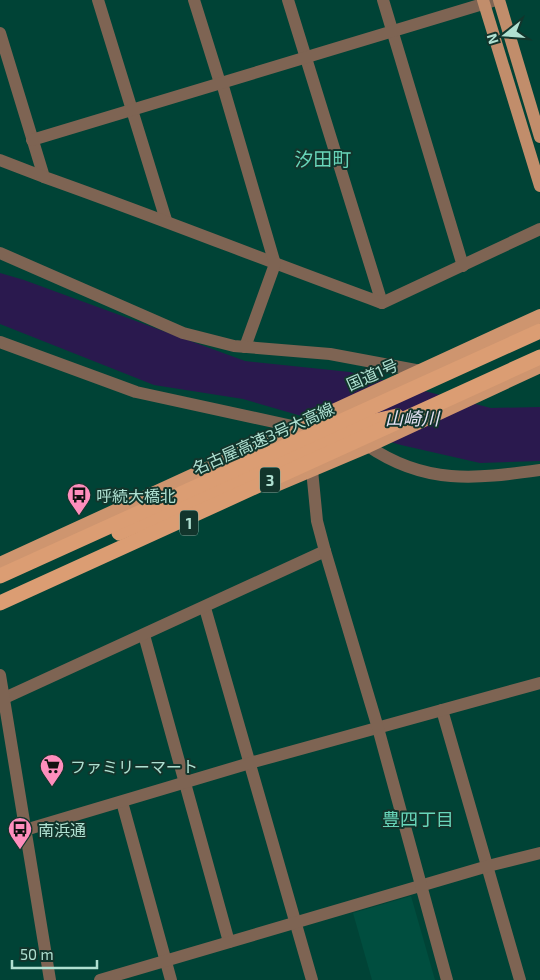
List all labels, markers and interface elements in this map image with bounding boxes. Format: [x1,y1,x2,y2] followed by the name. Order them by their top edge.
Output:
[480,10,530,60] north arrow
[482,32,502,46] text: N
[294,147,352,170] district label: 汐田町
[343,354,401,394] street label: 国道1号
[189,398,337,478] street label: 名古屋高速3号大高線
[385,407,441,429] water label: 山崎川
[260,468,280,492] road number: 3
[66,482,92,516] bus stop icon: 呼続大橋北
[96,486,176,505] place label: 呼続大橋北
[180,510,198,536] road number: 1
[39,753,65,787] supermarket icon: ファミリーマート
[70,757,198,776] place label: ファミリーマート
[382,808,454,830] district label: 豊四丁目
[7,816,33,850] bus stop icon: 南浜通
[38,820,86,839] place label: 南浜通
[12,938,98,970] scale bar
[20,945,54,963] text: 50 m

